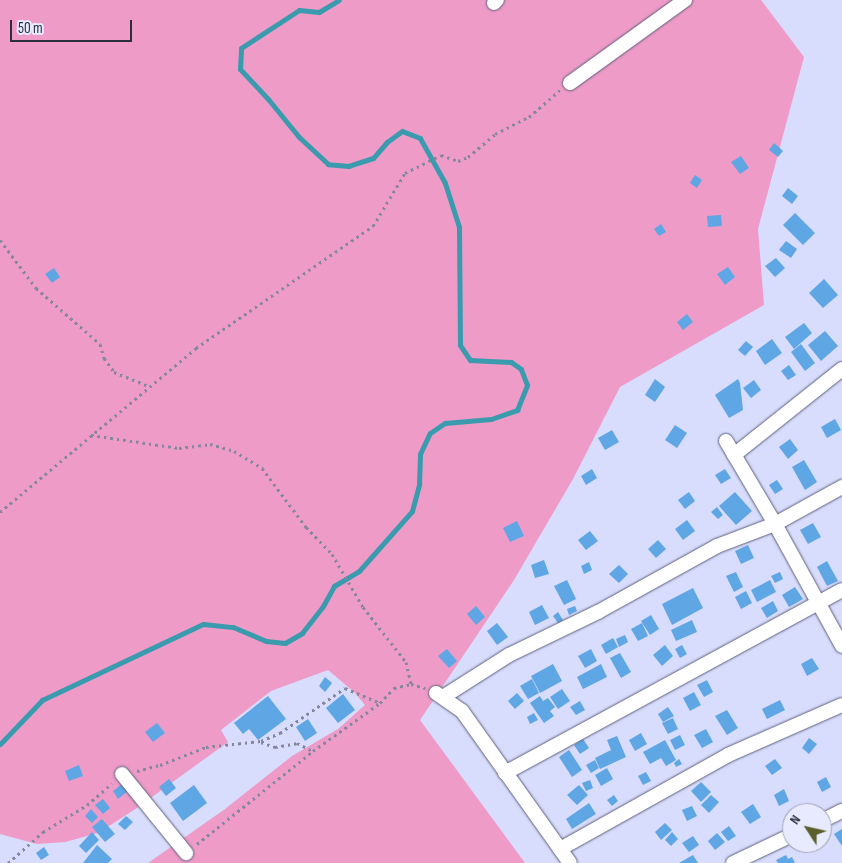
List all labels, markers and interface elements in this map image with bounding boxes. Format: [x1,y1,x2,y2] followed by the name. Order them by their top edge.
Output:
[12,10,135,42] scale bar
[18,19,43,38] text: 50 m
[782,803,832,853] north arrow
[786,812,804,828] text: N

